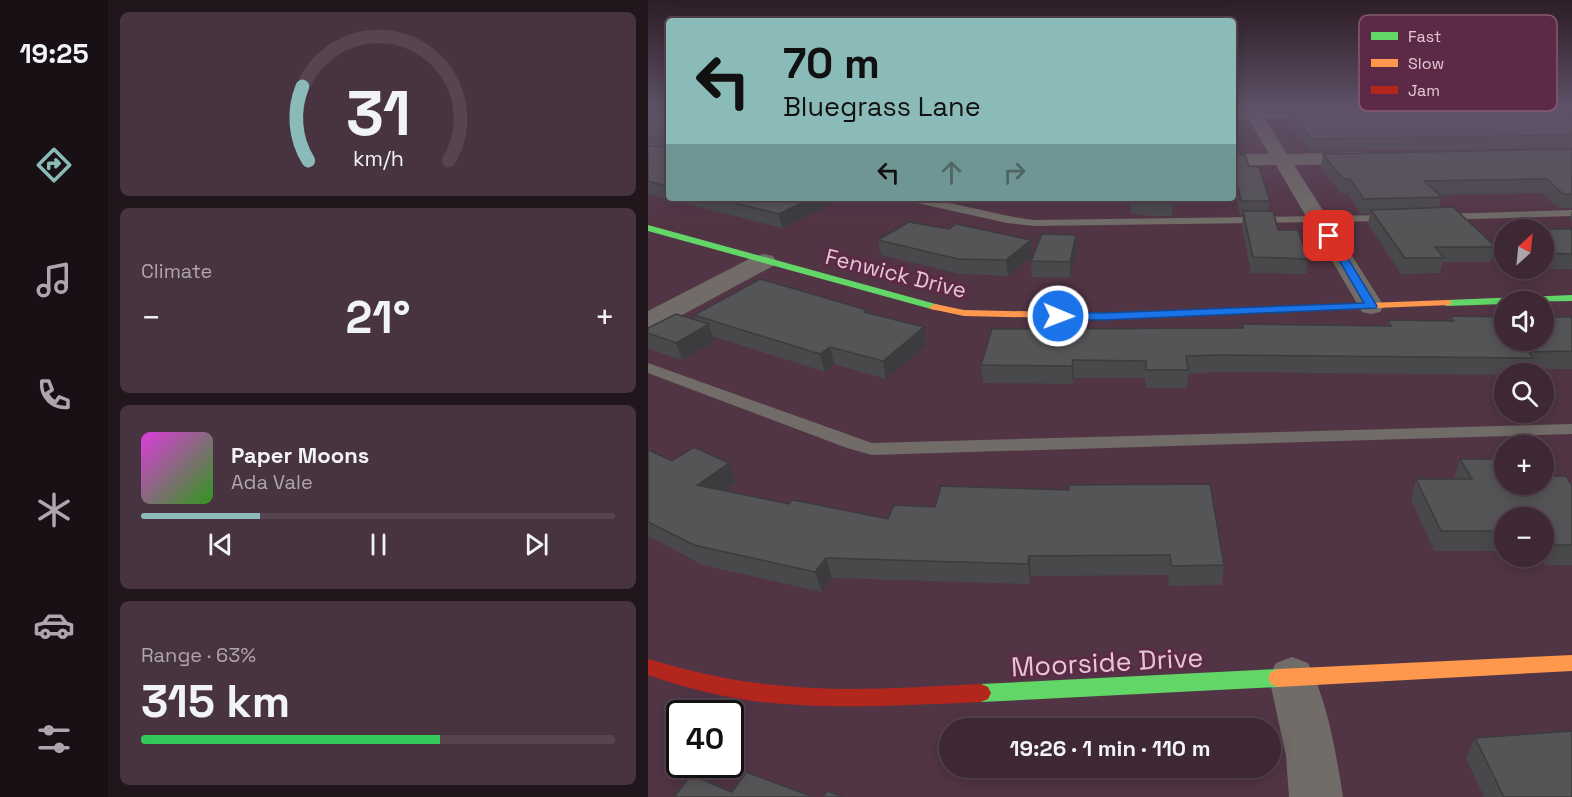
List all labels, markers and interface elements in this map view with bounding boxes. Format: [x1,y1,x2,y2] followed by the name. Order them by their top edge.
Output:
[1359,15,1557,111] legend
[1408,26,1441,47] text: Fast
[19,36,89,71] text: 19:25
[783,37,880,90] text: 70 m
[684,42,762,120] icon: left
[1408,53,1444,74] text: Slow
[345,74,411,153] text: 31
[1408,80,1440,101] text: Jam
[783,89,981,124] text: Bluegrass Lane
[33,144,75,186] icon: directions
[352,146,404,173] text: km/h
[872,156,905,189] icon: left
[935,156,968,189] icon: ahead
[998,156,1031,189] icon: right
[1303,210,1354,261] pin
[1312,219,1345,252] icon: arrive
[1494,219,1554,279] north arrow
[1494,219,1554,567] map controls
[823,242,969,304] street label: Fenwick Drive
[141,258,212,284] text: Climate
[33,259,75,301] icon: music
[1026,284,1090,348] position arrow
[346,289,410,346] text: 21°
[1494,291,1554,351] button: sound
[141,297,161,339] text: −
[595,297,615,339] text: +
[1494,363,1554,423] button: search
[33,374,75,416] icon: phone
[1494,435,1554,495] button: +
[231,441,369,469] text: Paper Moons
[231,469,313,495] text: Ada Vale
[33,489,75,531] icon: climate
[1494,507,1554,567] button: −
[204,528,237,561] icon: previous
[362,528,395,561] icon: pause
[520,528,553,561] icon: next
[33,604,75,646] icon: car
[1010,639,1204,685] street label: Moorside Drive
[141,642,256,668] text: Range · 63%
[141,673,290,730] text: 315 km
[666,700,744,778] speed limit sign: 40
[33,718,75,760] icon: filters
[1010,734,1210,762] text: 19:26 · 1 min · 110 m

